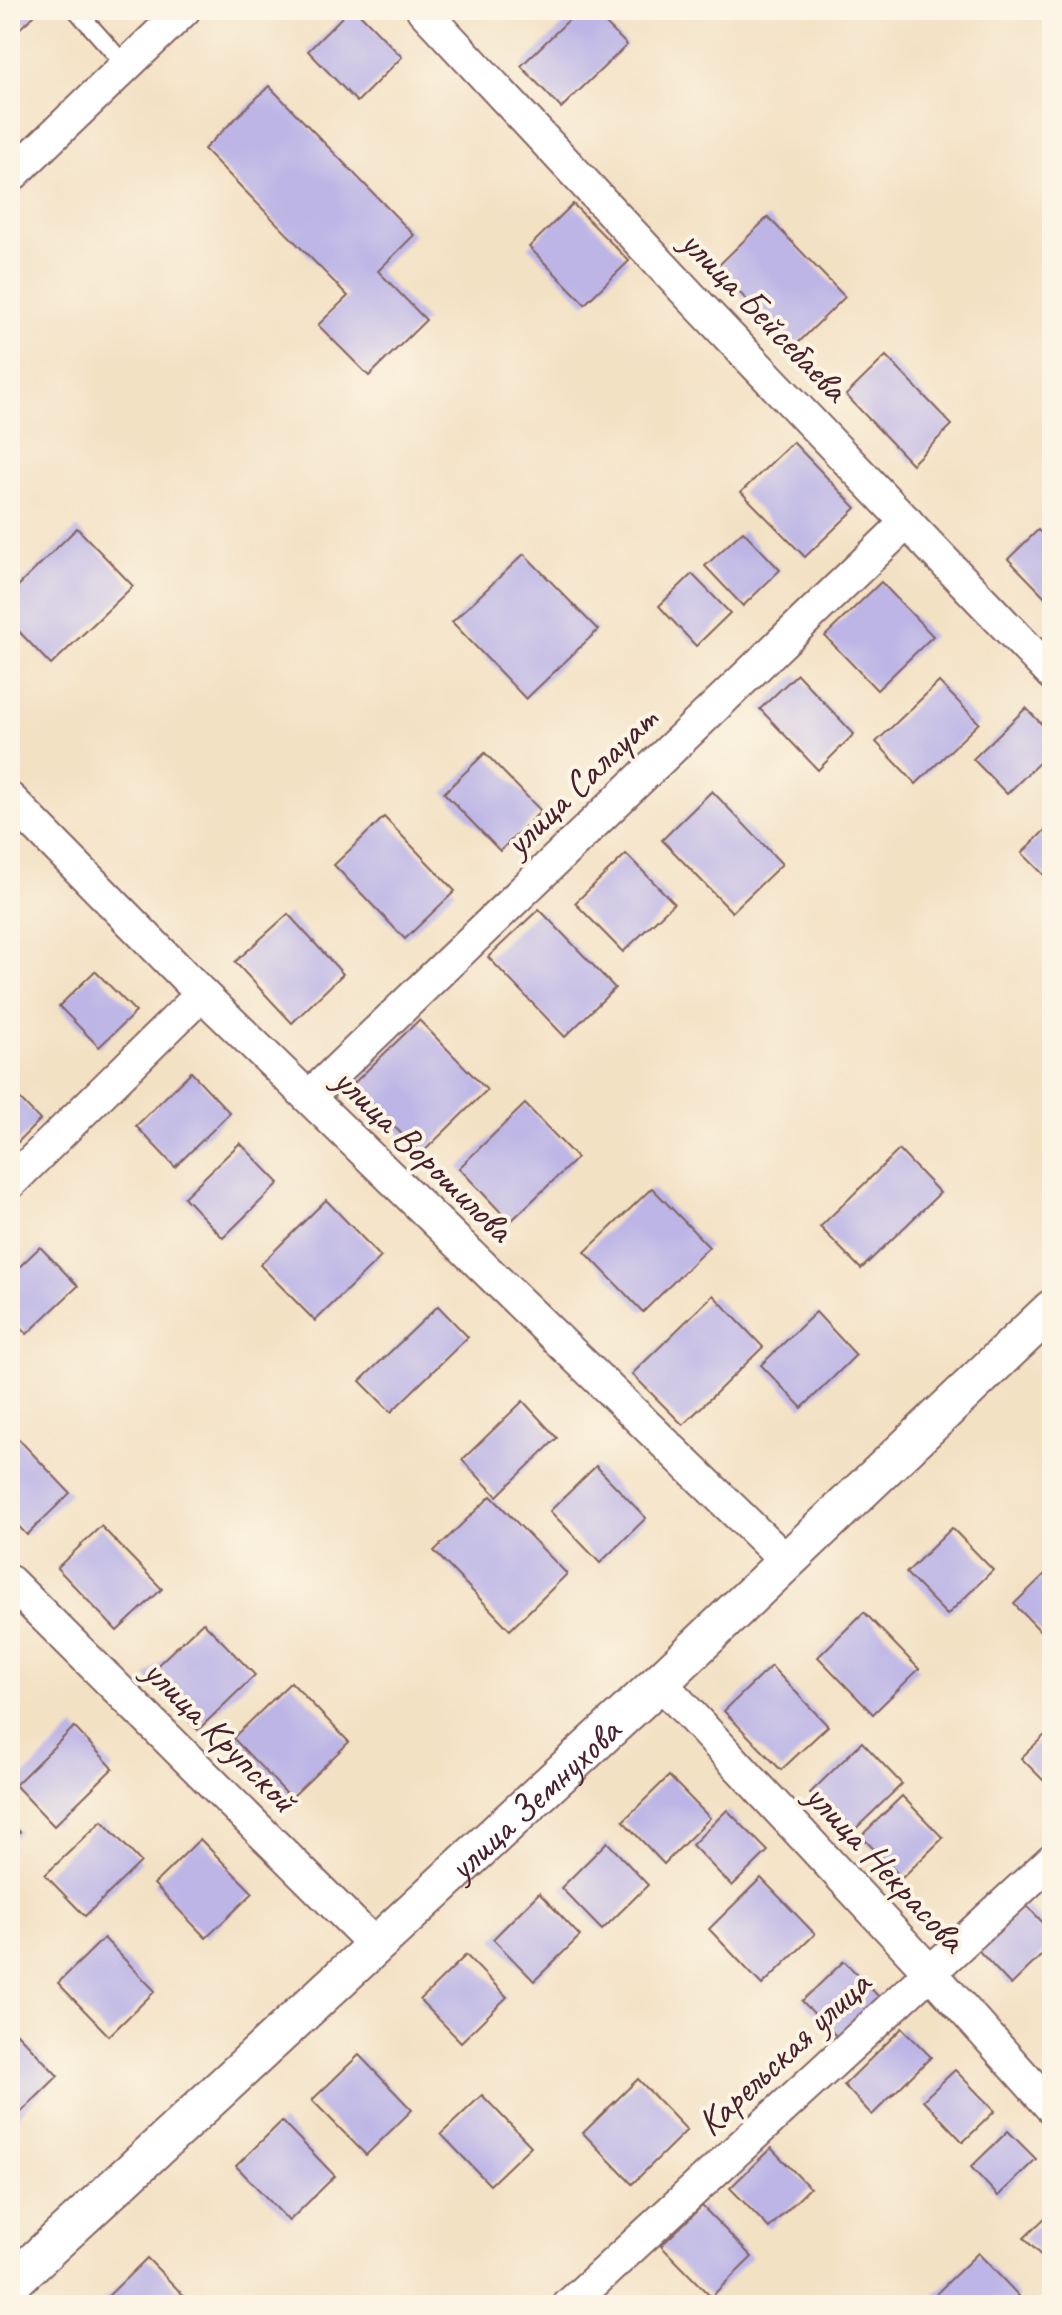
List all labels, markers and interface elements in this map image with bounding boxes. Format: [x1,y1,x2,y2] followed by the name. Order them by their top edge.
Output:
[669,218,860,413] street label: улица Бейсебаева
[493,695,669,867] street label: улица Салауат
[323,1056,525,1254] street label: улица Ворошилова
[132,1647,309,1824] street label: улица Крупской
[437,1706,632,1892] street label: улица Земнухова
[794,1771,978,1964] street label: улица Некрасова
[687,1959,882,2146] street label: Карельская улица

